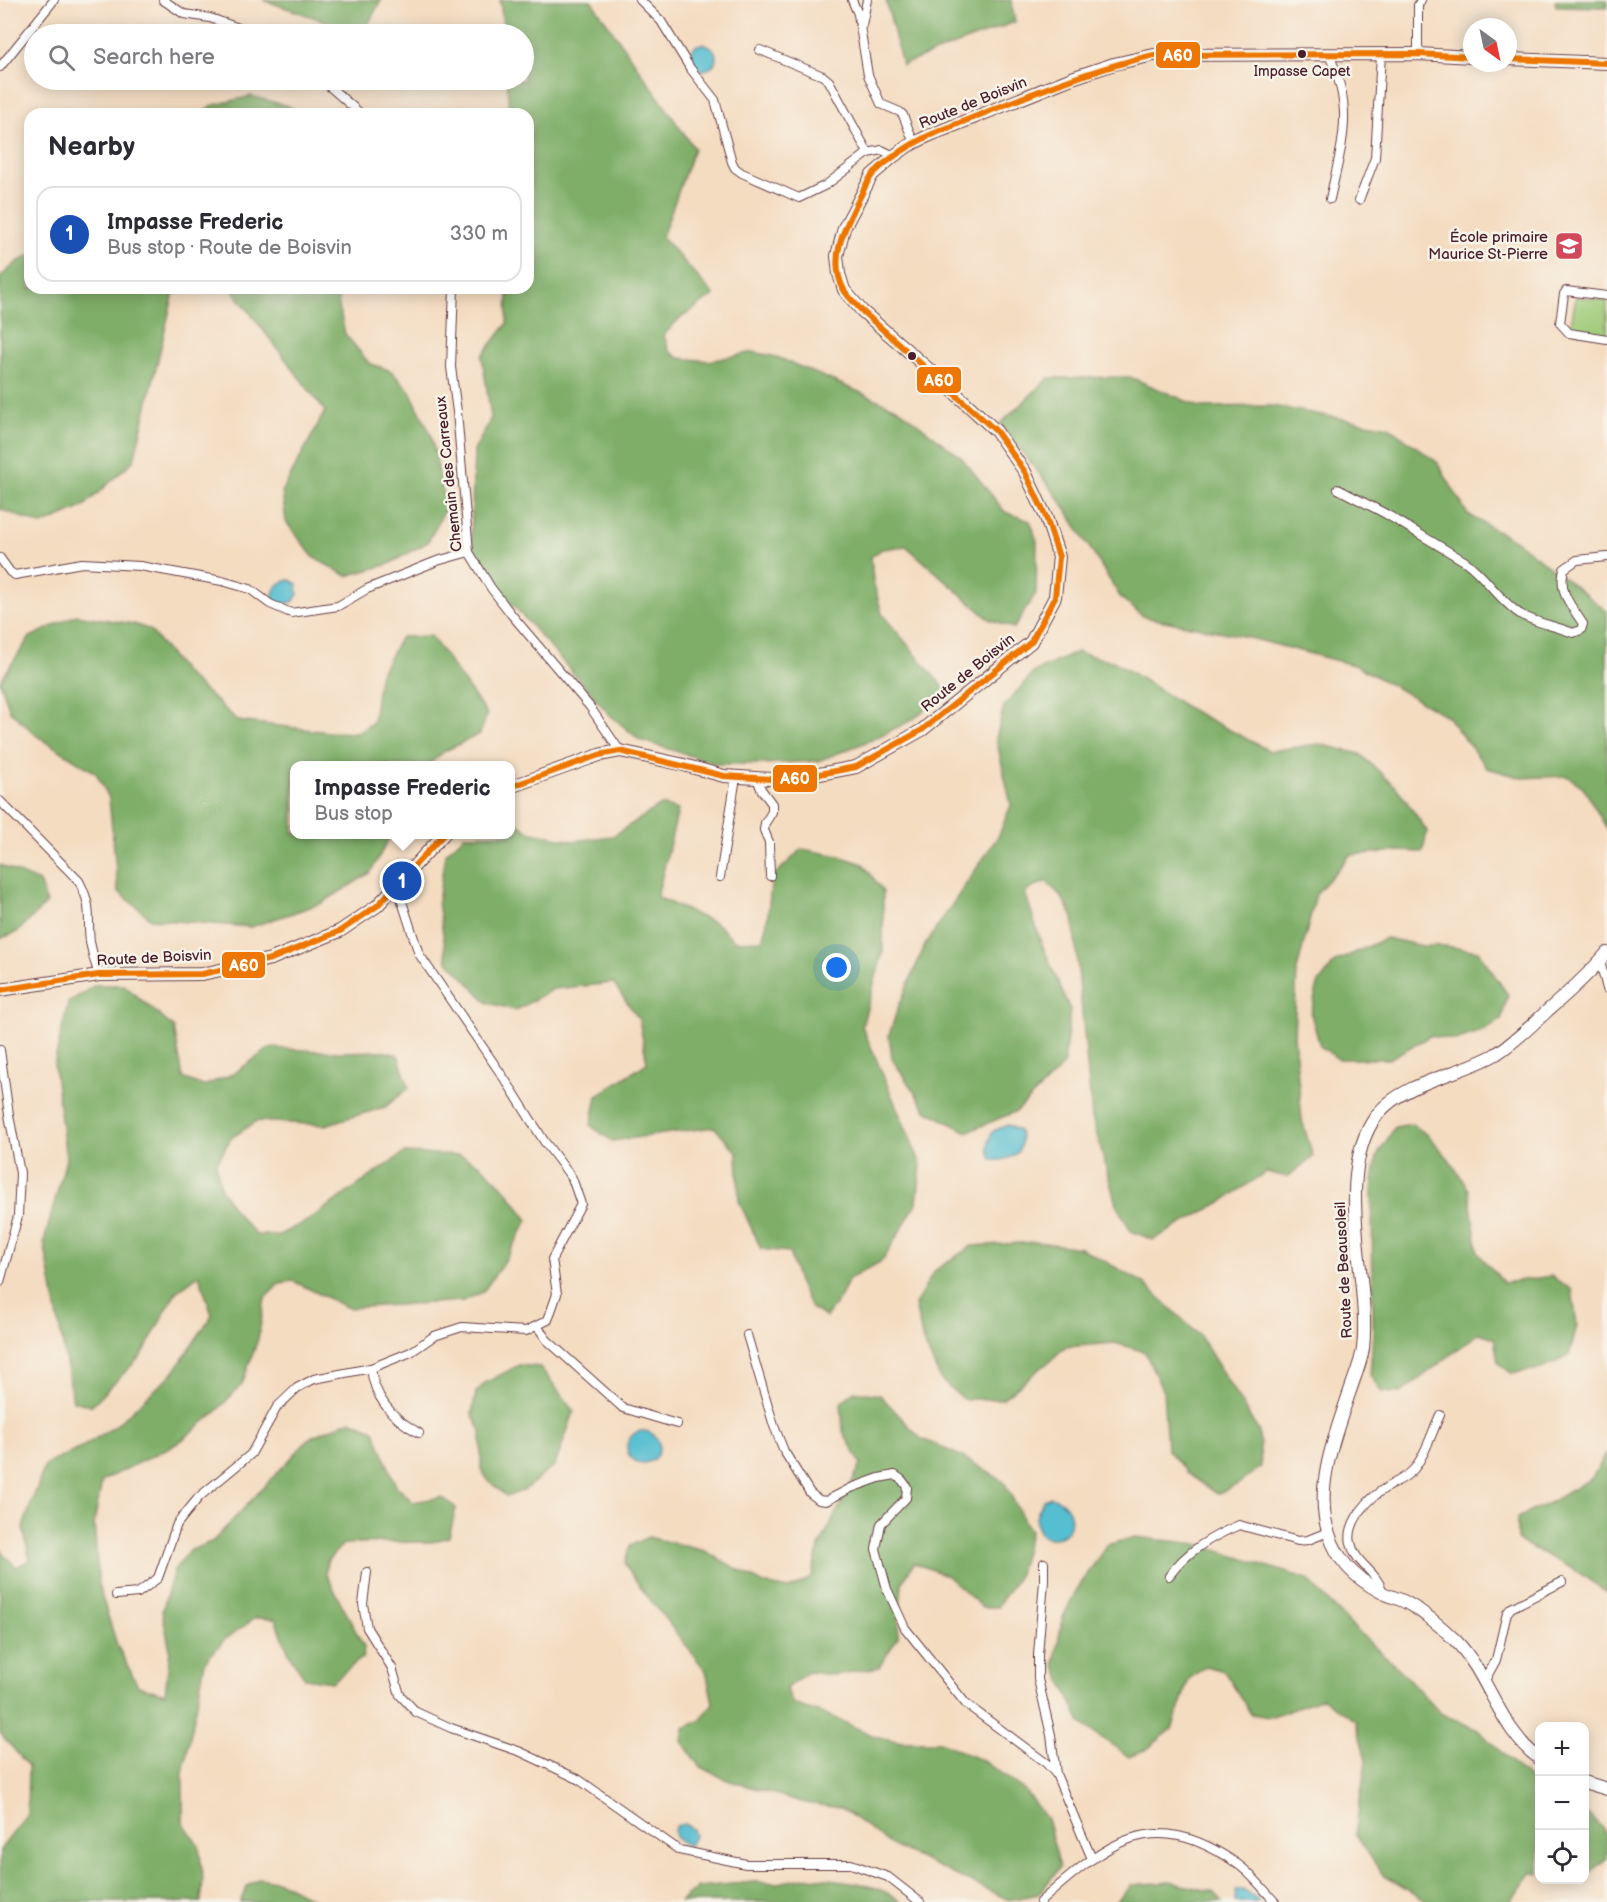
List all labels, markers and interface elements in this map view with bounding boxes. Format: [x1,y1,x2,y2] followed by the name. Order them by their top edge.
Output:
[1463,18,1517,72] north arrow
[24,24,534,90] search box
[45,41,78,74] icon: search
[1155,41,1201,69] line badge: A60
[93,44,215,71] text: Search here
[1162,47,1193,66] text: A60
[1296,48,1308,60] marker: Impasse Capet
[1254,63,1351,80] place label: Impasse Capet
[916,73,1030,133] street label: Route de Boisvin
[48,132,135,163] text: Nearby
[107,209,283,236] text: Impasse Frederic
[65,222,74,246] text: 1
[450,222,508,246] text: 330 m
[1428,228,1548,264] place label: École primaire Maurice St-Pierre
[1553,230,1585,262] school or university icon: École primaire Maurice St-Pierre
[107,236,352,260] text: Bus stop · Route de Boisvin
[906,350,918,362] unlabelled marker
[916,366,962,394] line badge: A60
[923,372,954,391] text: A60
[431,395,467,553] street label: Chemain des Carreaux
[917,629,1019,717] street label: Route de Boisvin
[290,761,515,839] popup
[772,764,818,793] line badge: A60
[779,770,810,789] text: A60
[314,775,491,802] text: Impasse Frederic
[314,802,393,826] text: Bus stop
[382,858,422,904] pin: 1
[96,946,212,970] street label: Route de Boisvin
[221,951,266,979] line badge: A60
[822,953,851,982] your location
[228,957,259,976] text: A60
[1331,1201,1357,1339] street label: Route de Beausoleil
[1535,1722,1589,1884] map controls
[1535,1722,1589,1776] button: +
[1535,1776,1589,1830] button: −
[1535,1830,1589,1884] button: locate

